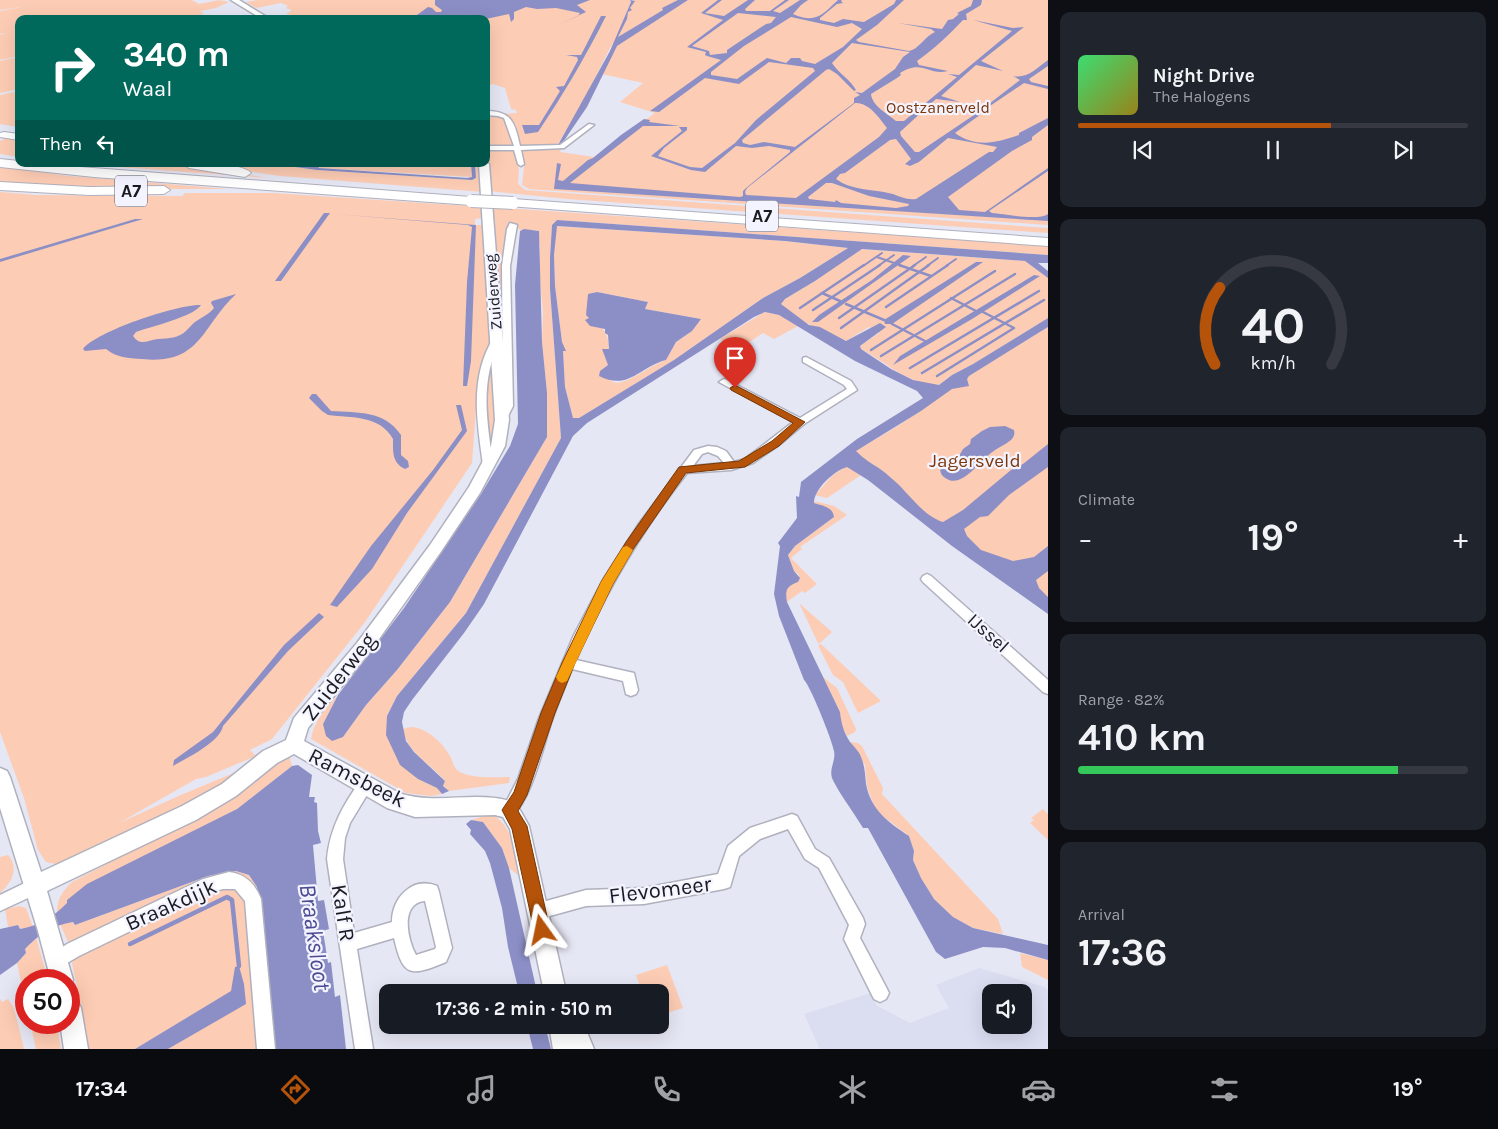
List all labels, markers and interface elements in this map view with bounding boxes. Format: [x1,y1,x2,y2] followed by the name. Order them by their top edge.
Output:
[123,34,230,75] text: 340 m
[40,35,105,100] icon: right
[1153,65,1255,87] text: Night Drive
[123,76,172,102] text: Waal
[1153,87,1251,106] text: The Halogens
[886,98,990,117] park label: Oostzanerveld
[92,130,120,158] icon: left
[40,133,82,155] text: Then
[1129,136,1157,164] icon: previous
[1259,136,1287,164] icon: pause
[1389,136,1417,164] icon: next
[115,176,147,207] road number: A7
[746,200,778,232] road number: A7
[480,253,506,331] street label: Zuiderweg
[1241,295,1305,356] text: 40
[714,337,756,388] pin
[721,344,749,372] icon: arrive
[1250,353,1296,374] text: km/h
[929,450,1021,472] park label: Jagersveld
[1078,490,1135,509] text: Climate
[1247,515,1299,560] text: 19°
[1078,522,1093,555] text: −
[1453,522,1468,555] text: +
[963,609,1013,657] street label: IJssel
[296,627,382,726] street label: Zuiderweg
[1078,690,1165,709] text: Range · 82%
[1078,715,1206,760] text: 410 km
[304,742,410,814] street label: Ramsbeek
[607,871,713,909] street label: Flevomeer
[121,873,221,937] street label: Braakdijk
[294,882,336,993] water label: Braaksloot
[326,882,360,944] street label: Kalf R
[515,903,567,955] position arrow
[1078,905,1125,924] text: Arrival
[1078,930,1167,975] text: 17:36
[15,969,80,1034] speed limit sign: 50
[982,984,1032,1034] map controls
[982,984,1032,1034] button: sound
[435,998,613,1020] text: 17:36 · 2 min · 510 m
[278,1072,313,1107] icon: directions
[464,1072,499,1107] icon: music
[649,1072,684,1107] icon: phone
[835,1072,870,1107] icon: climate
[1021,1072,1056,1107] icon: car
[1207,1072,1242,1107] icon: filters
[75,1076,127,1102] text: 17:34
[1393,1076,1423,1102] text: 19°

